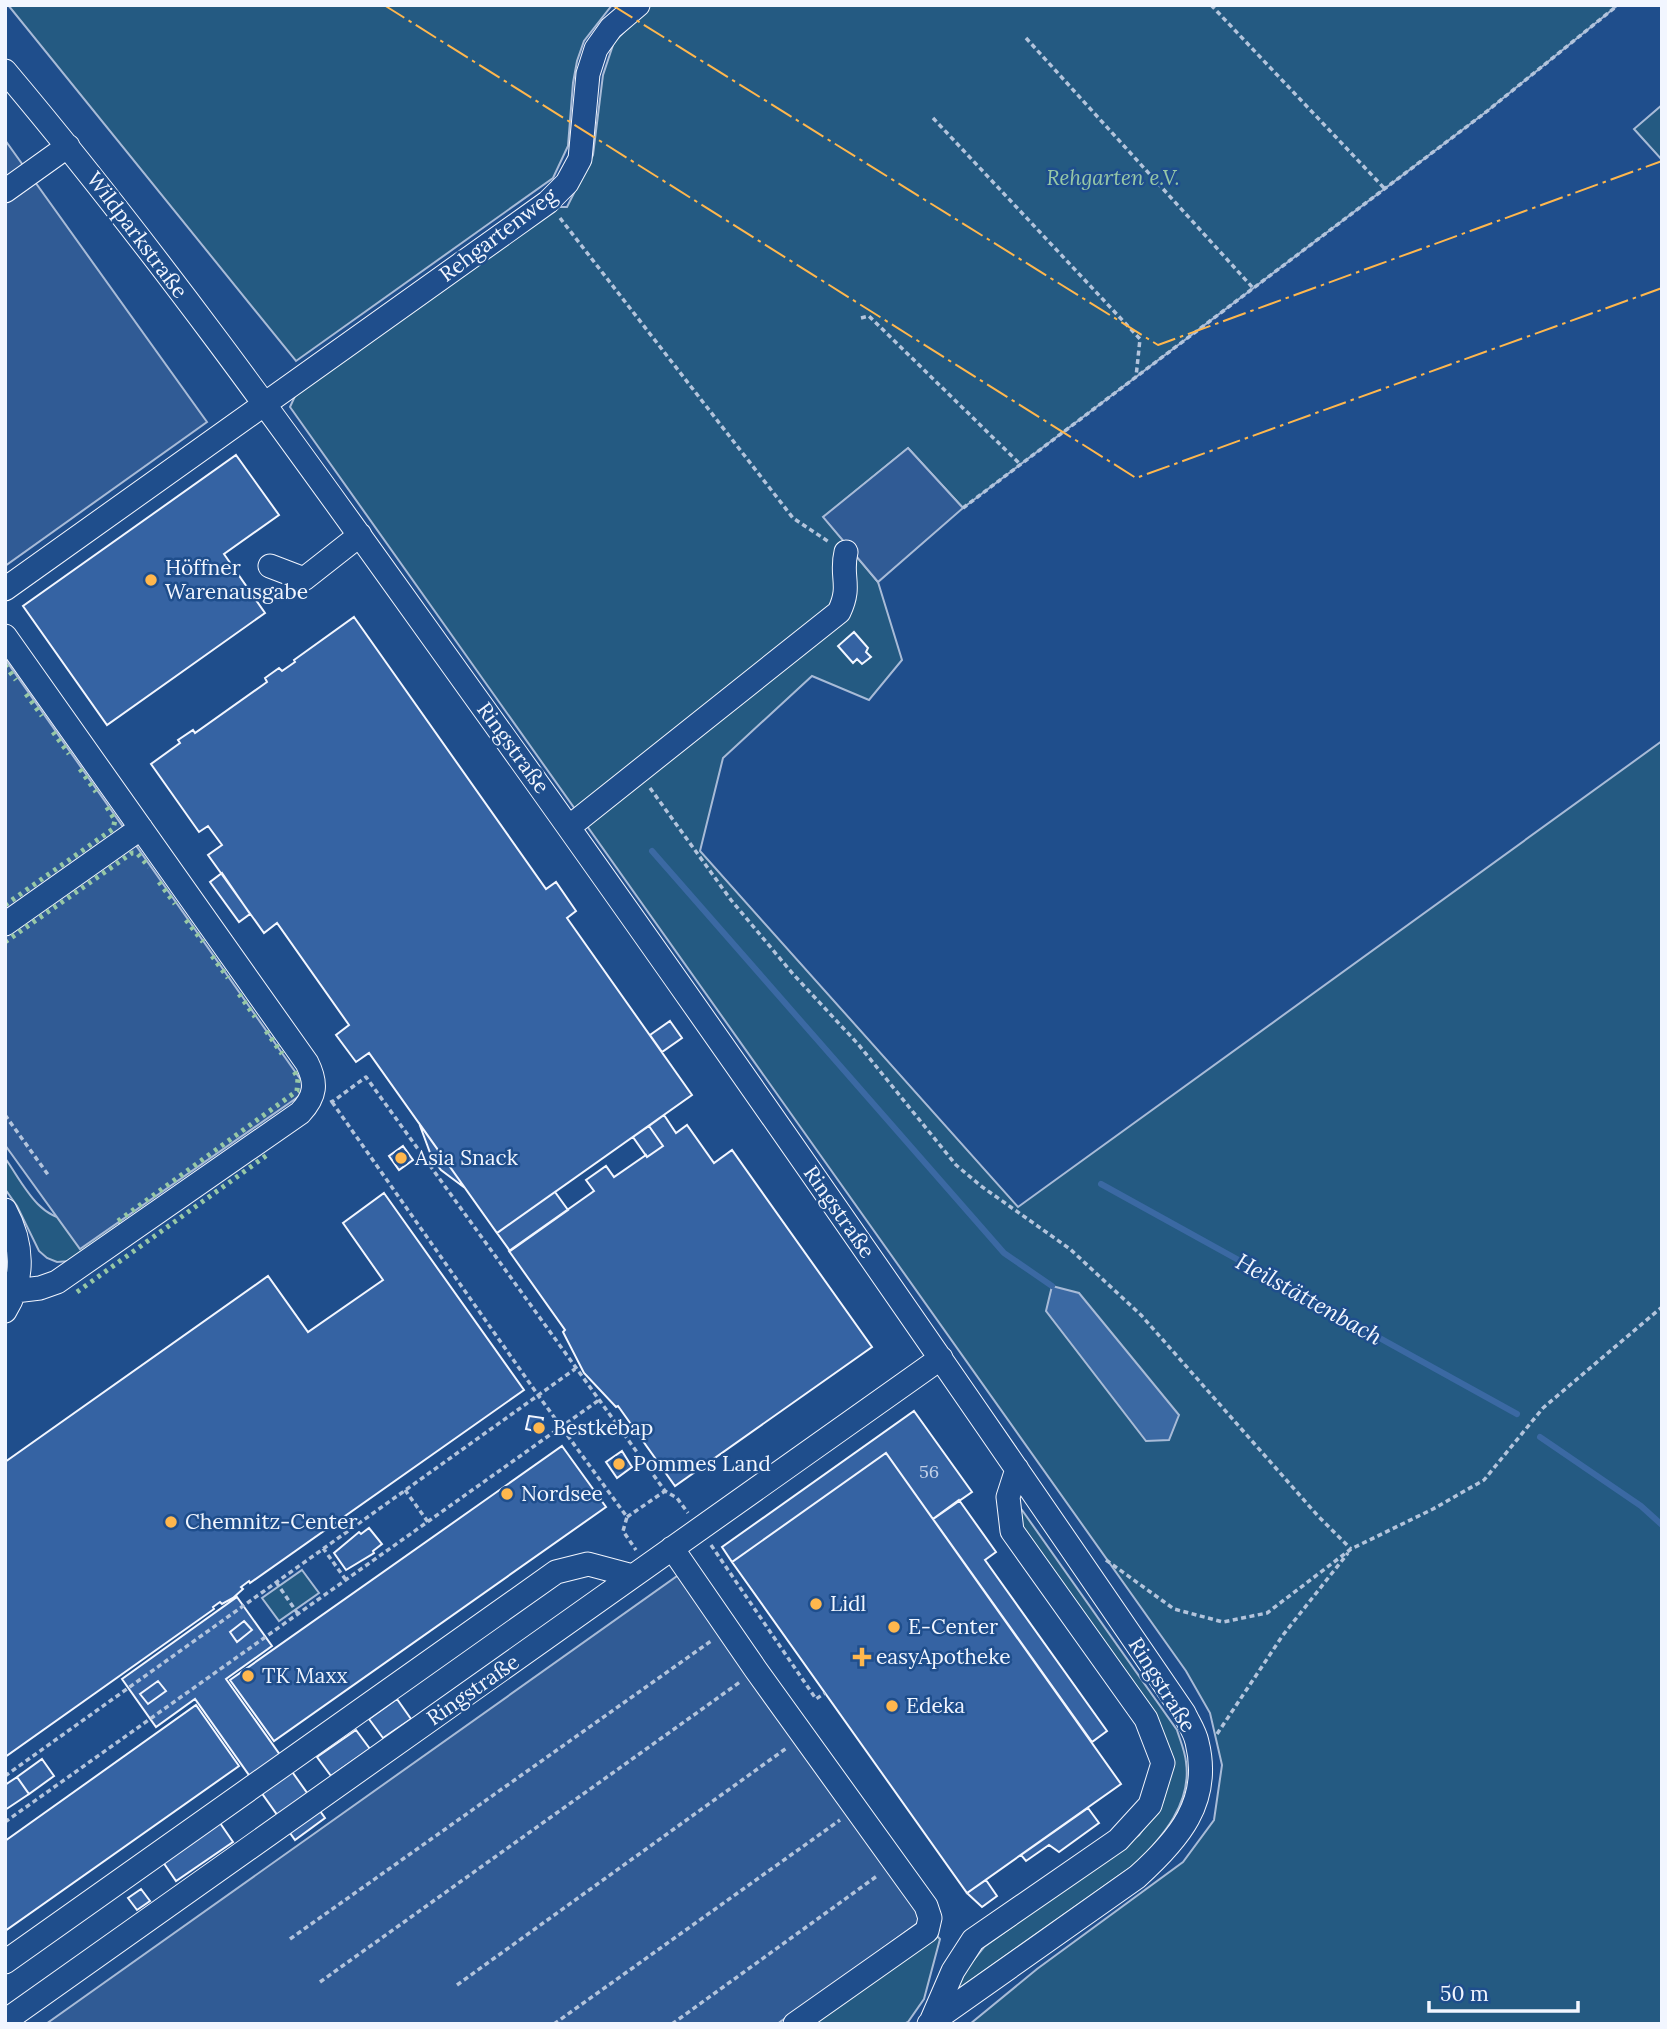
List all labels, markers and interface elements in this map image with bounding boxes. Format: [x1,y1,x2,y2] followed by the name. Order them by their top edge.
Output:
[1046,164,1180,191] park label: Rehgarten e.V.
[81,166,194,303] street label: Wildparkstraße
[434,181,562,288] street label: Rehgartenweg
[165,554,308,605] place label: Höffner Warenausgabe
[143,572,159,588] marker: Höffner Warenausgabe
[471,697,556,799] street label: Ringstraße
[414,1144,519,1171] place label: Asia Snack
[393,1150,409,1166] marker: Asia Snack
[798,1160,881,1263] street label: Ringstraße
[1231,1246,1388,1351] water label: Heilstättenbach
[553,1414,653,1441] place label: Bestkebap
[531,1420,547,1436] marker: Bestkebap
[633,1450,771,1477] place label: Pommes Land
[611,1456,627,1472] marker: Pommes Land
[919,1460,939,1483] house number: 56
[521,1480,603,1507] place label: Nordsee
[499,1486,515,1502] marker: Nordsee
[185,1508,357,1535] place label: Chemnitz-Center
[163,1514,179,1530] marker: Chemnitz-Center
[830,1590,866,1617] place label: Lidl
[808,1596,824,1612] marker: Lidl
[908,1613,998,1640] place label: E-Center
[886,1619,902,1635] marker: E-Center
[1123,1632,1202,1737] street label: Ringstraße
[876,1643,1011,1670] place label: easyApotheke
[421,1648,524,1731] street label: Ringstraße
[854,1649,870,1665] marker: easyApotheke
[262,1662,348,1689] place label: TK Maxx
[240,1668,256,1684] marker: TK Maxx
[906,1692,965,1719] place label: Edeka
[884,1698,900,1714] marker: Edeka
[1429,1969,1578,2013] scale bar
[1440,1980,1489,2007] text: 50 m

